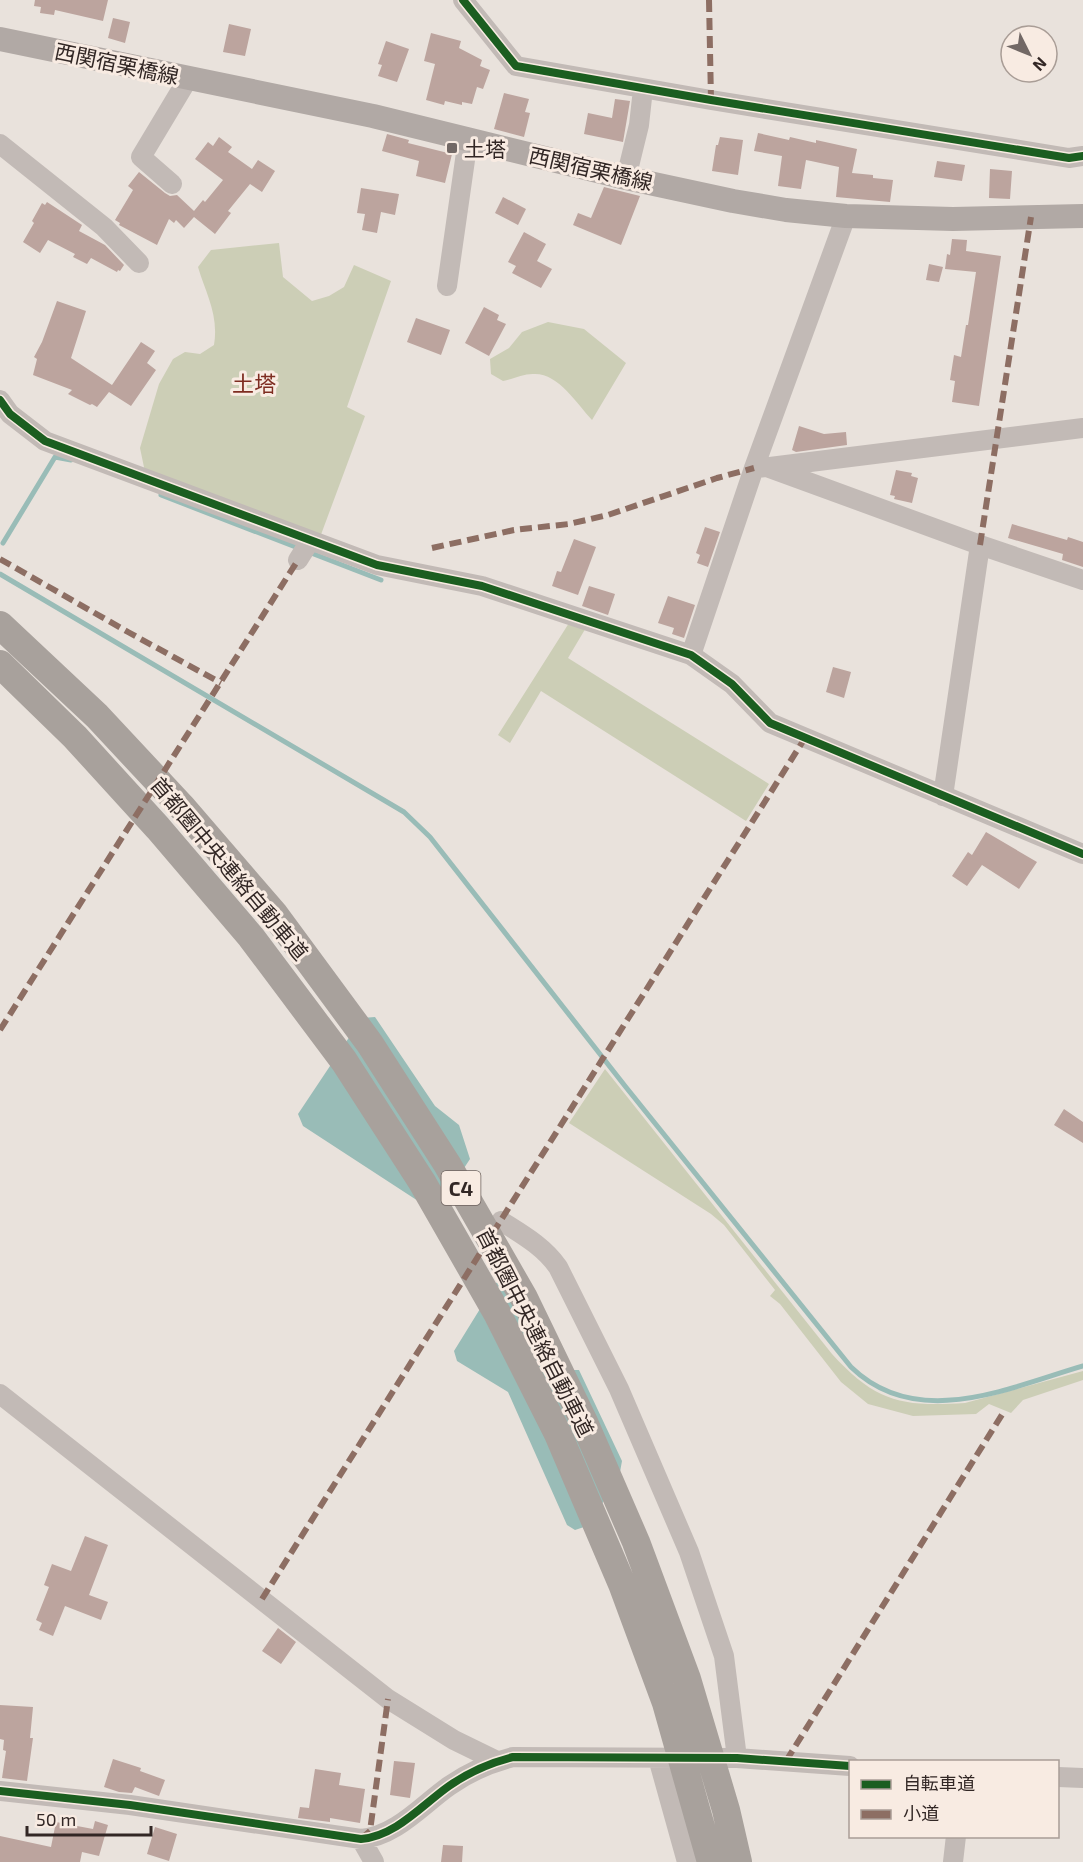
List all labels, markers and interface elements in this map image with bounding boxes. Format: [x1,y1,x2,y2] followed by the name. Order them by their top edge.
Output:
[999,24,1059,84] north arrow
[53,38,181,88] street label: 西関宿栗橋線
[1029,54,1051,75] text: N
[464,136,506,161] place label: 土塔
[445,141,459,155] marker: 土塔
[527,142,655,194] street label: 西関宿栗橋線
[232,370,276,396] district label: 土塔
[146,771,314,965] street label: 首都圏中央連絡自動車道
[442,1171,480,1205] road number: C4
[472,1223,600,1441] street label: 首都圏中央連絡自動車道
[849,1760,1059,1838] legend
[903,1772,975,1794] text: 自転車道
[27,1799,152,1837] scale bar
[903,1802,939,1824] text: 小道
[36,1808,76,1830] text: 50 m

